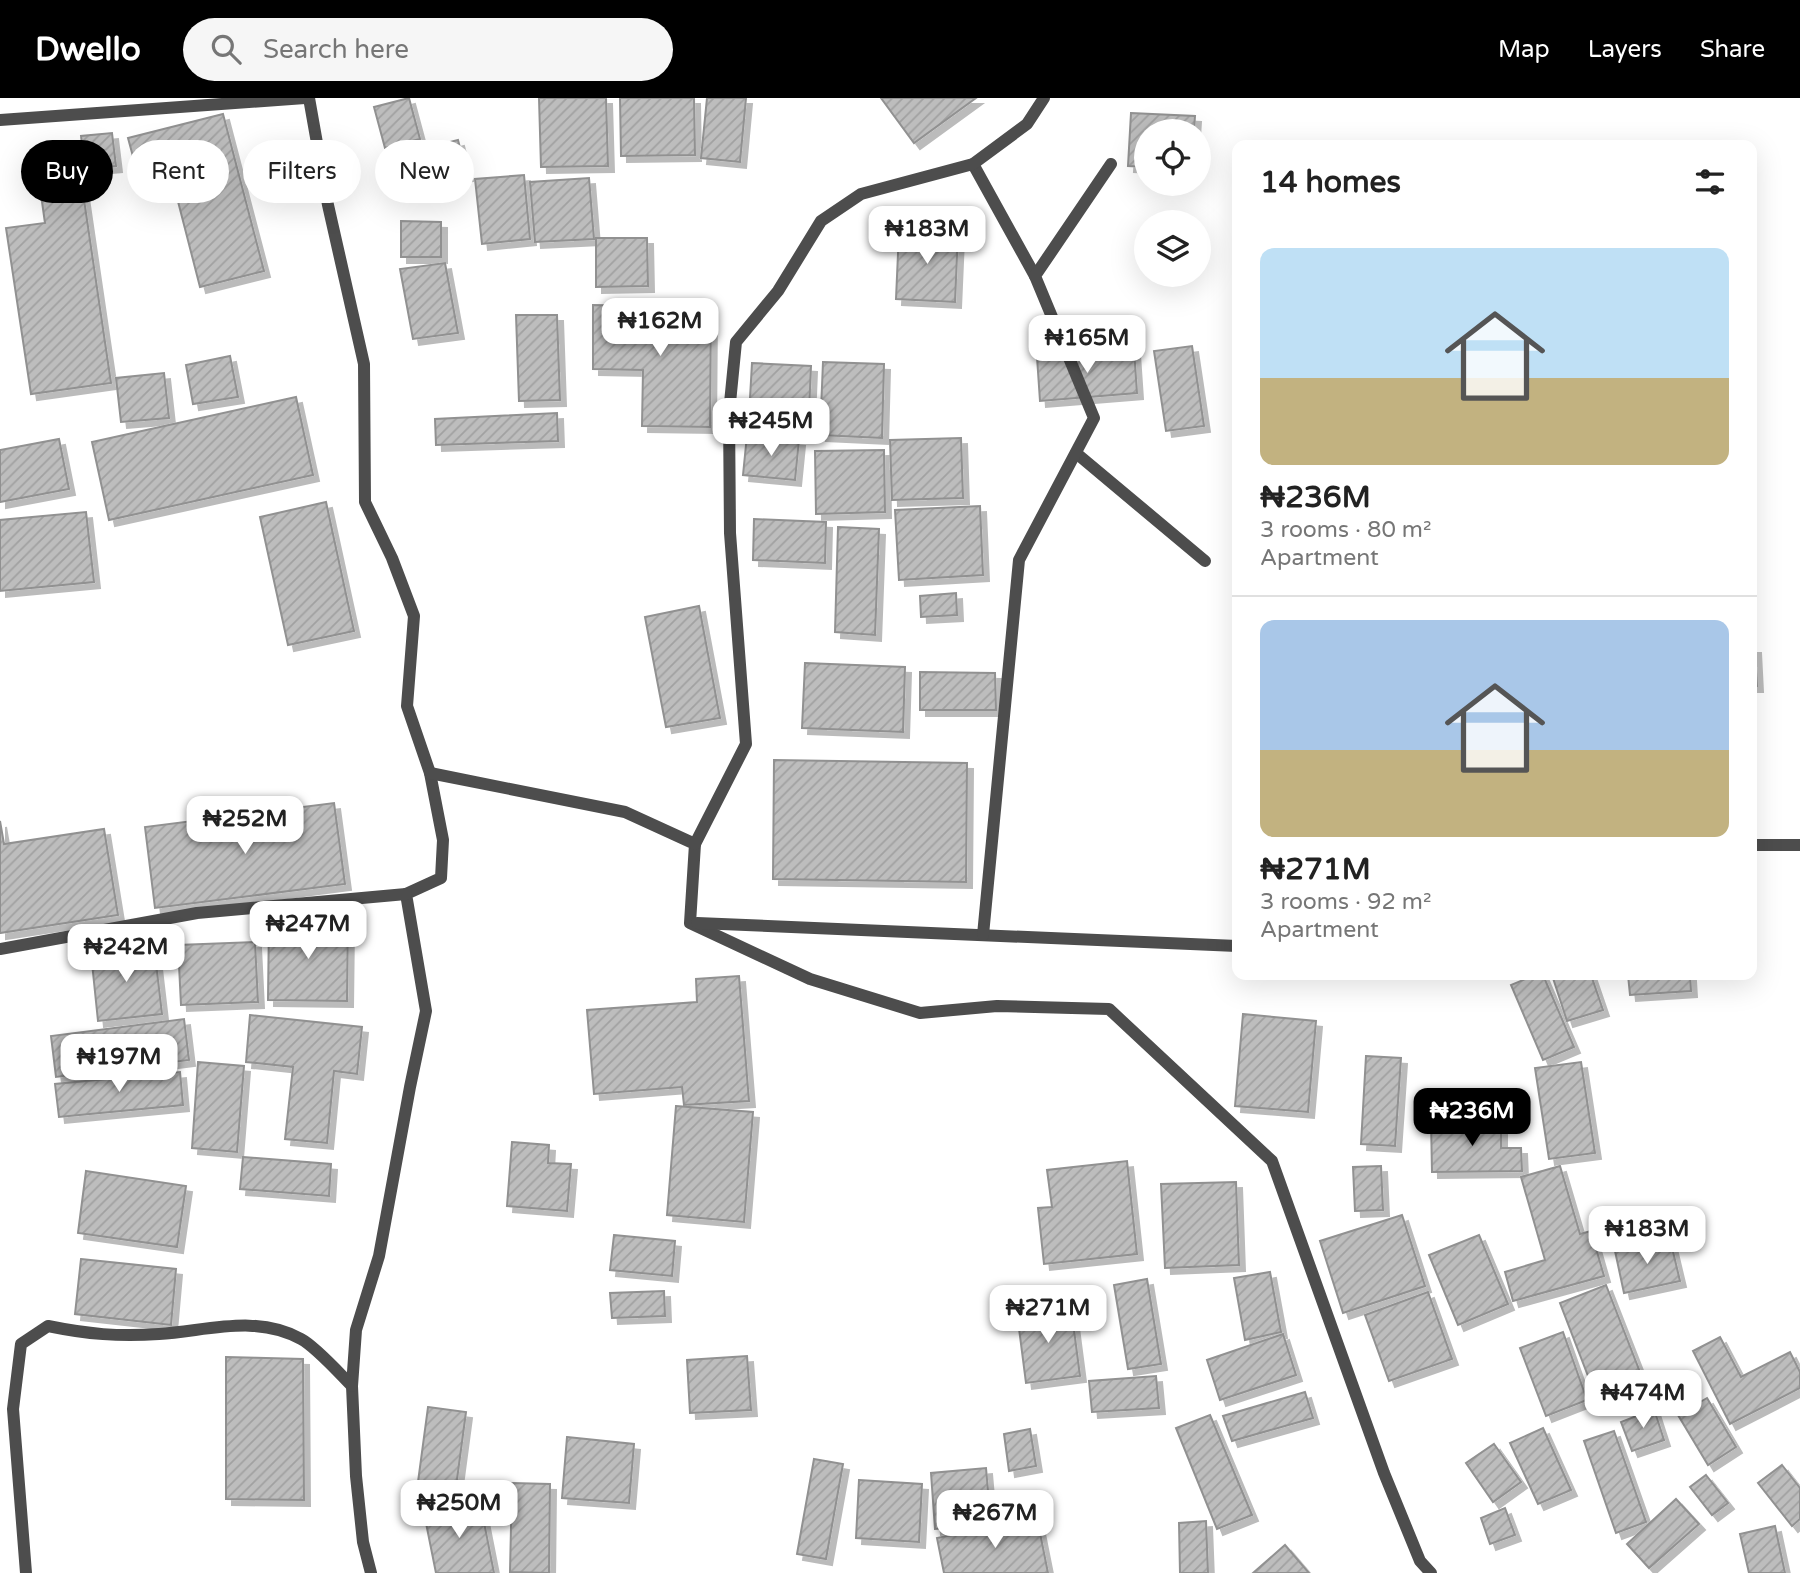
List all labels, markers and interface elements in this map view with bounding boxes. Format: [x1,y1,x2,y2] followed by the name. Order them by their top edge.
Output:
[183,18,673,81] search box
[35,30,141,69] text: Dwello
[207,30,245,68] icon: search
[263,34,409,65] text: Search here
[1498,35,1550,64] text: Map
[1588,35,1662,64] text: Layers
[1700,35,1765,64] text: Share
[1134,119,1211,287] map controls
[1134,119,1211,196] button: locate
[21,140,113,203] chip: Buy
[127,140,229,203] chip: Rent
[243,140,361,203] chip: Filters
[375,140,474,203] chip: New
[1691,163,1729,201] icon: filters
[1260,164,1401,201] text: 14 homes
[878,206,976,266] pin: ₦183M
[1134,210,1211,287] button: layers
[885,215,969,243] text: ₦183M
[1432,293,1558,419] icon: home
[611,299,709,358] pin: ₦162M
[618,307,702,335] text: ₦162M
[1038,316,1136,375] pin: ₦165M
[1045,324,1129,352] text: ₦165M
[722,398,820,458] pin: ₦245M
[729,407,813,435] text: ₦245M
[1260,479,1371,516] text: ₦236M
[1260,516,1431,544] text: 3 rooms · 80 m²
[1260,544,1379,572] text: Apartment
[1432,665,1558,791] icon: home
[196,796,294,856] pin: ₦252M
[203,805,287,833] text: ₦252M
[1260,851,1371,888] text: ₦271M
[1260,888,1431,916] text: 3 rooms · 92 m²
[259,902,357,961] pin: ₦247M
[266,910,350,938] text: ₦247M
[1260,916,1379,944] text: Apartment
[77,924,175,984] pin: ₦242M
[84,933,168,961] text: ₦242M
[70,1034,168,1094] pin: ₦197M
[77,1043,161,1071] text: ₦197M
[1423,1088,1521,1148] pin: ₦236M
[1430,1097,1514,1125] text: ₦236M
[1598,1206,1696,1266] pin: ₦183M
[1605,1215,1689,1243] text: ₦183M
[999,1286,1097,1345] pin: ₦271M
[1006,1294,1090,1322] text: ₦271M
[1594,1370,1692,1430] pin: ₦474M
[1601,1379,1685,1407] text: ₦474M
[410,1480,508,1540] pin: ₦250M
[417,1489,501,1517] text: ₦250M
[946,1490,1044,1550] pin: ₦267M
[953,1499,1037,1527] text: ₦267M

